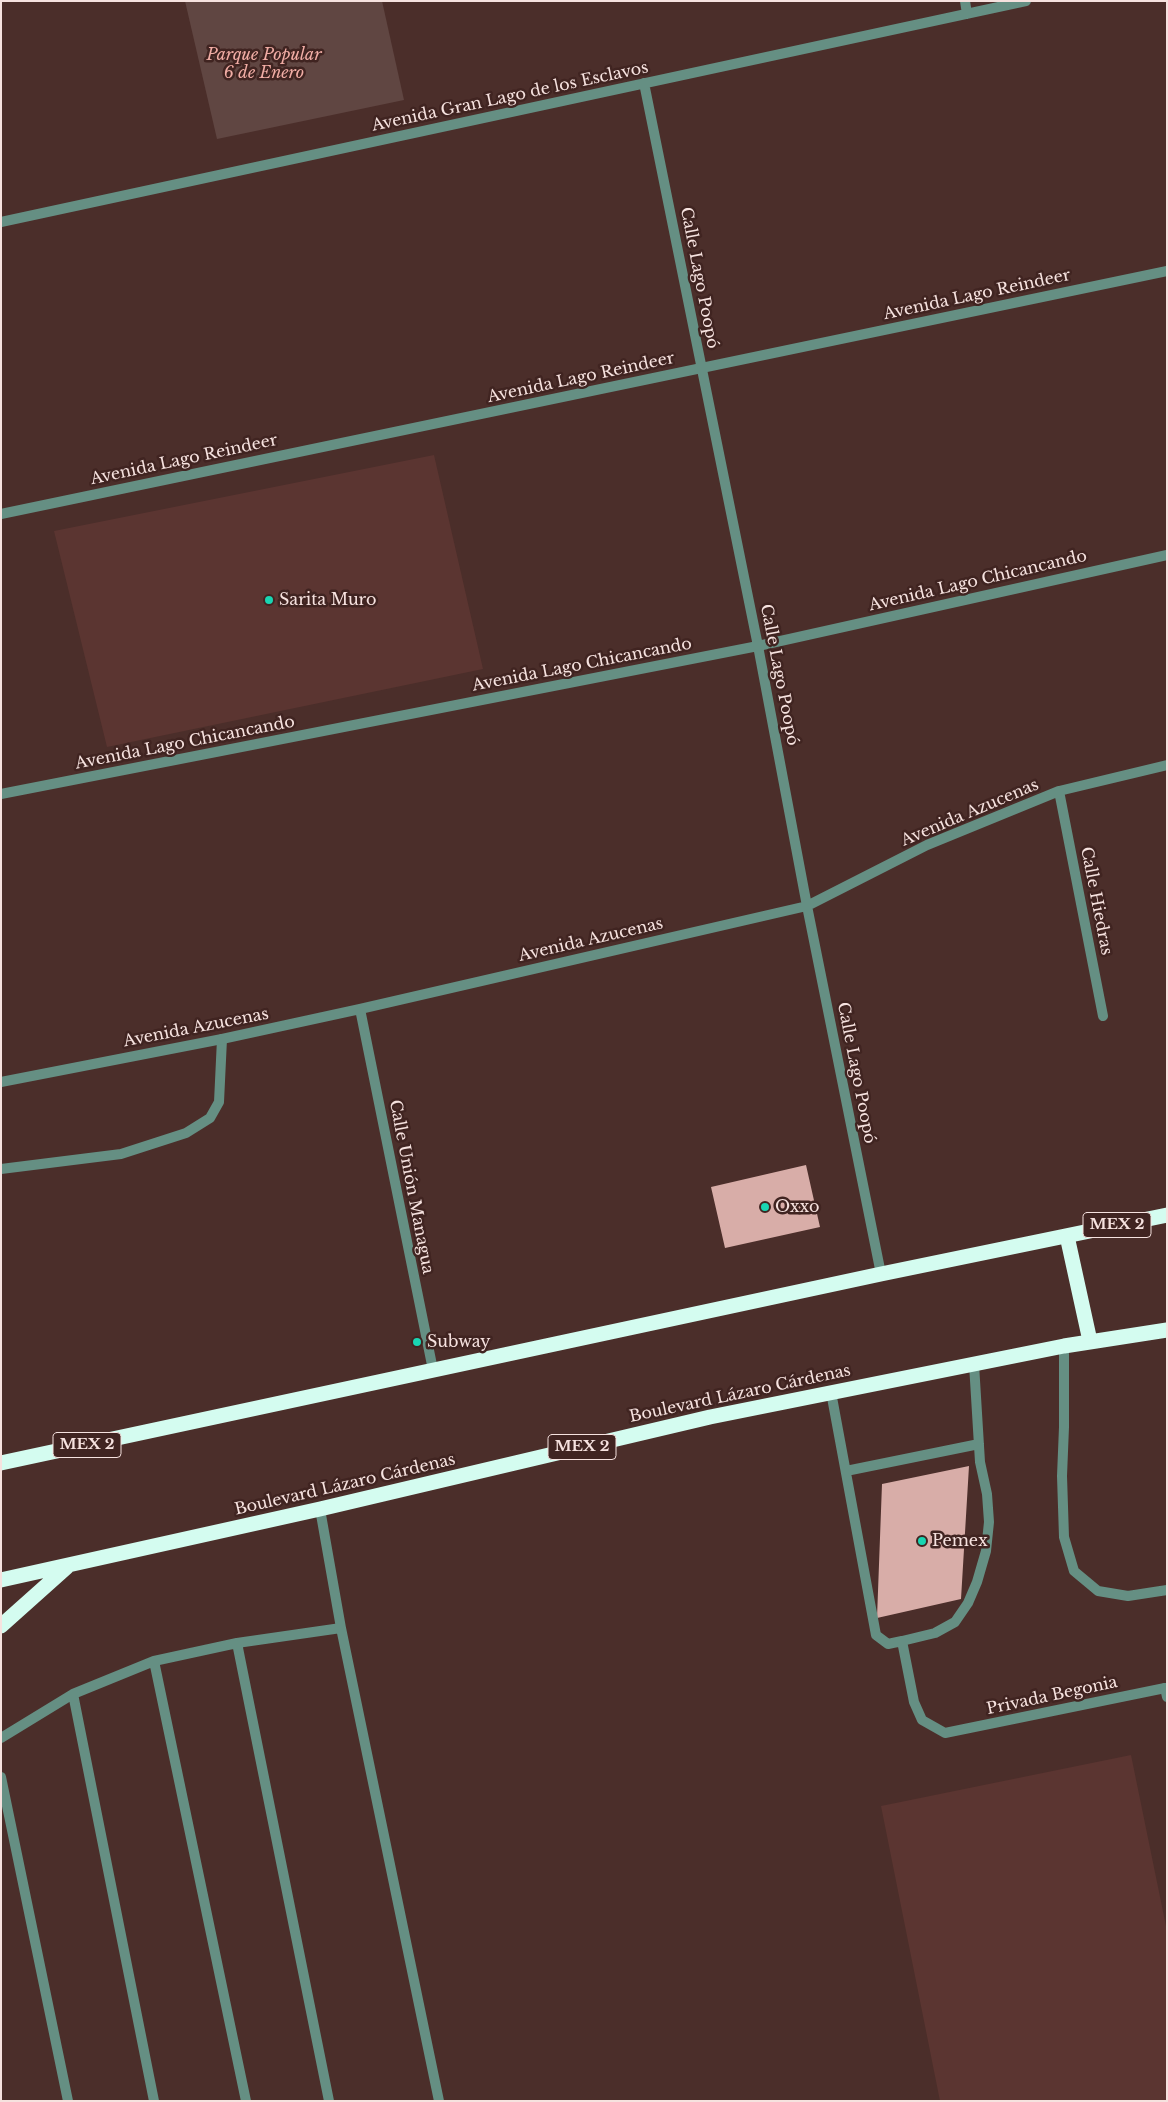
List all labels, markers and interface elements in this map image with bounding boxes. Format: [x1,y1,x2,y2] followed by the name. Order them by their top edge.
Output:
[206,45,322,83] park label: Parque Popular 6 de Enero
[370,58,650,136] street label: Avenida Gran Lago de los Esclavos
[676,206,722,350] street label: Calle Lago Poopó
[882,266,1072,324] street label: Avenida Lago Reindeer
[486,349,676,407] street label: Avenida Lago Reindeer
[89,431,279,489] street label: Avenida Lago Reindeer
[867,547,1089,615] street label: Avenida Lago Chicancando
[279,590,377,610] place label: Sarita Muro
[263,594,275,606] marker: Sarita Muro
[756,603,802,747] street label: Calle Lago Poopó
[471,634,693,696] street label: Avenida Lago Chicancando
[74,712,296,774] street label: Avenida Lago Chicancando
[898,775,1042,851] street label: Avenida Azucenas
[1076,845,1116,957] street label: Calle Hiedras
[517,914,665,966] street label: Avenida Azucenas
[833,1001,879,1145] street label: Calle Lago Poopó
[122,1004,270,1052] street label: Avenida Azucenas
[385,1098,437,1276] street label: Calle Unión Managua
[775,1197,819,1217] place label: Oxxo
[759,1201,771,1213] marker: Oxxo
[1083,1212,1151,1238] road number: MEX 2
[427,1332,490,1352] place label: Subway
[411,1336,423,1348] marker: Subway
[627,1361,853,1427] street label: Boulevard Lázaro Cárdenas
[53,1432,121,1458] road number: MEX 2
[548,1434,616,1460] road number: MEX 2
[233,1450,457,1520] street label: Boulevard Lázaro Cárdenas
[932,1531,988,1551] place label: Pemex
[916,1535,928,1547] marker: Pemex
[985,1673,1119,1719] street label: Privada Begonia

